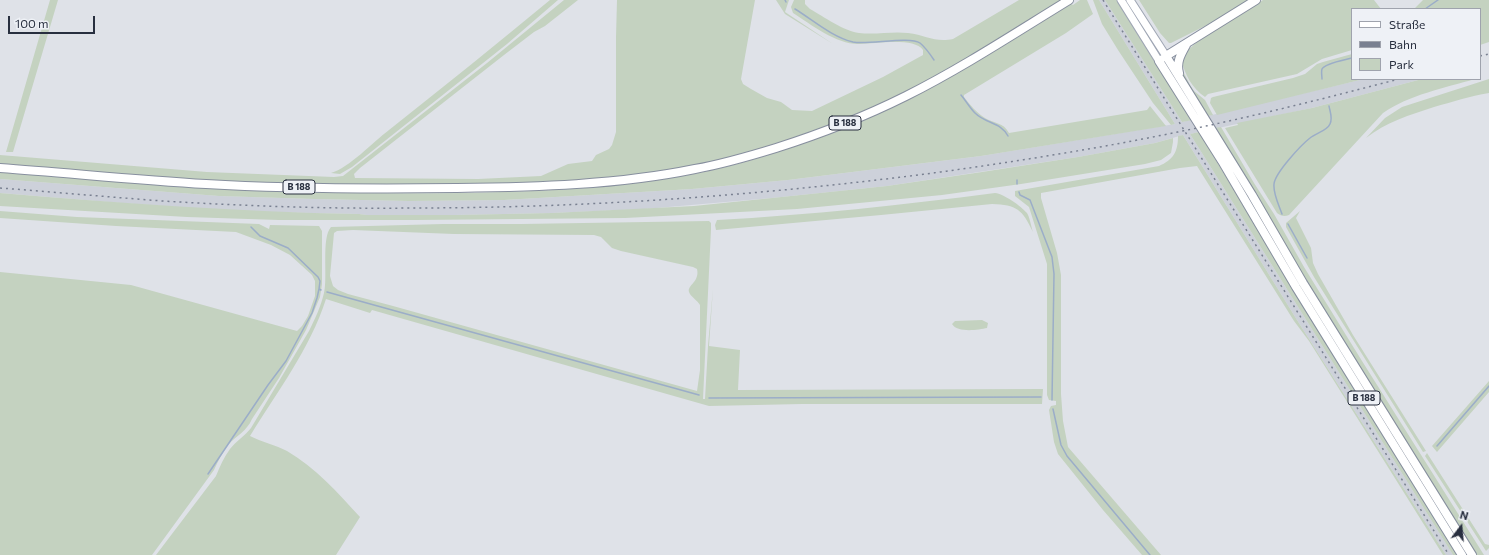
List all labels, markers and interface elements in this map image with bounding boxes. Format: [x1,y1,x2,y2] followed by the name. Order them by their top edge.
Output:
[10,8,97,34] scale bar
[1351,8,1481,80] legend
[15,16,49,30] text: 100 m
[1389,17,1425,31] text: Straße
[1389,37,1417,51] text: Bahn
[1389,57,1414,71] text: Park
[829,116,861,130] road number: B 188
[283,180,315,194] road number: B 188
[1348,391,1380,405] road number: B 188
[1441,507,1481,547] north arrow
[1459,508,1470,522] text: N

